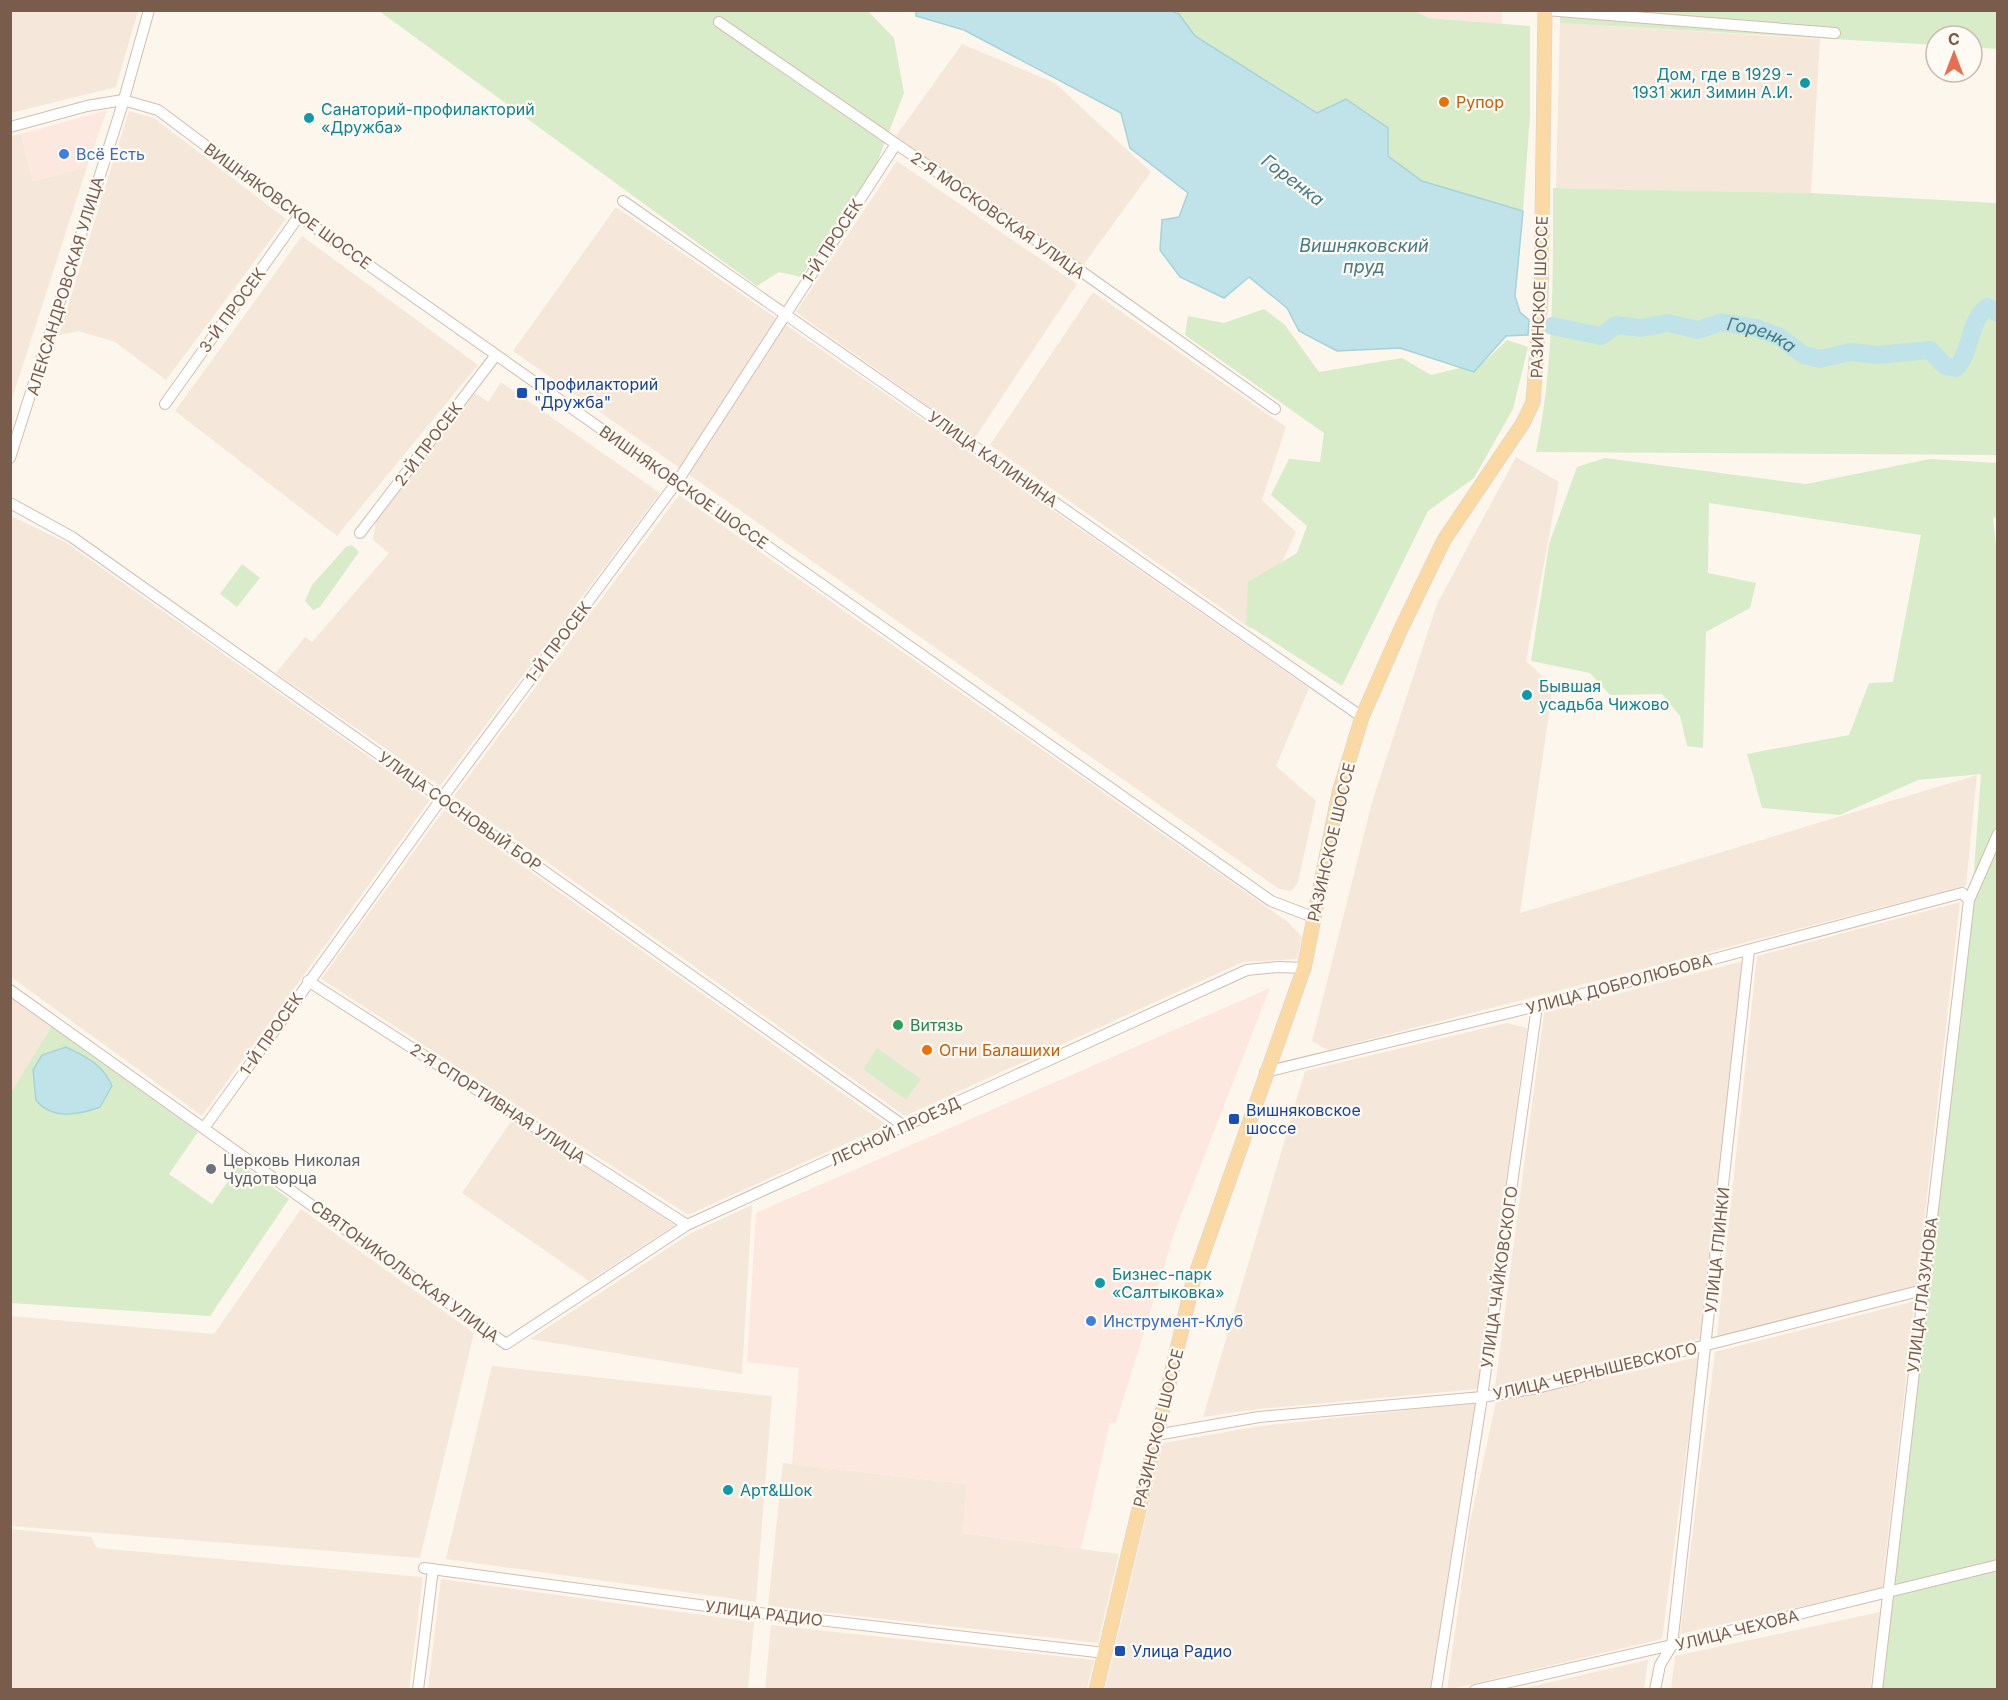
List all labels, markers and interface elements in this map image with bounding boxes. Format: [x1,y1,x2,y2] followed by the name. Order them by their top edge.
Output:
[1924,24,1984,84] north arrow
[1948,29,1960,49] text: С
[1632,64,1793,102] place label: Дом, где в 1929 - 1931 жил Зимин А.И.
[1798,76,1812,90] marker: Дом, где в 1929 - 1931 жил Зимин А.И.
[1456,92,1504,112] place label: Рупор
[1437,95,1451,109] marker: Рупор
[321,99,535,137] place label: Санаторий-профилакторий «Дружба»
[302,111,316,125] marker: Санаторий-профилакторий «Дружба»
[201,139,375,273] street label: ВИШНЯКОВСКОЕ ШОССЕ
[76,144,145,164] place label: Всё Есть
[57,147,71,161] marker: Всё Есть
[907,147,1089,283] street label: 2-Я МОСКОВСКАЯ УЛИЦА
[1258,150,1328,210] water label: Горенка
[22,174,108,398] street label: АЛЕКСАНДРОВСКАЯ УЛИЦА
[797,195,867,287] street label: 1-Й ПРОСЕК
[1526,215,1552,379] street label: РАЗИНСКОЕ ШОССЕ
[1299,235,1429,277] water label: Вишняковский пруд
[194,263,270,356] street label: 3-Й ПРОСЕК
[1725,313,1800,356] water label: Горенка
[534,374,658,412] place label: Профилакторий "Дружба"
[515,386,529,400] marker: Профилакторий "Дружба"
[390,398,466,490] street label: 2-Й ПРОСЕК
[924,407,1062,511] street label: УЛИЦА КАЛИНИНА
[596,421,772,553] street label: ВИШНЯКОВСКОЕ ШОССЕ
[521,597,595,687] street label: 1-Й ПРОСЕК
[1539,676,1669,714] place label: Бывшая усадьба Чижово
[1520,688,1534,702] marker: Бывшая усадьба Чижово
[374,747,546,875] street label: УЛИЦА СОСНОВЫЙ БОР
[1303,760,1359,924] street label: РАЗИНСКОЕ ШОССЕ
[1524,950,1714,1018] street label: УЛИЦА ДОБРОЛЮБОВА
[235,988,307,1079] street label: 1-Й ПРОСЕК
[910,1015,963,1035] place label: Витязь
[891,1018,905,1032] marker: Витязь
[407,1039,589,1167] street label: 2-Я СПОРТИВНАЯ УЛИЦА
[939,1040,1060,1060] place label: Огни Балашихи
[920,1043,934,1057] marker: Огни Балашихи
[827,1092,963,1170] street label: ЛЕСНОЙ ПРОЕЗД
[1246,1100,1361,1138] place label: Вишняковское шоссе
[1227,1112,1241,1126] marker: Вишняковское шоссе
[223,1150,360,1188] place label: Церковь Николая Чудотворца
[204,1162,218,1176] marker: Церковь Николая Чудотворца
[1476,1185,1522,1369] street label: УЛИЦА ЧАЙКОВСКОГО
[1700,1186,1734,1314] street label: УЛИЦА ГЛИНКИ
[307,1196,503,1346] street label: СВЯТОНИКОЛЬСКАЯ УЛИЦА
[1903,1216,1941,1374] street label: УЛИЦА ГЛАЗУНОВА
[1112,1264,1225,1302] place label: Бизнес-парк «Салтыковка»
[1093,1276,1107,1290] marker: Бизнес-парк «Салтыковка»
[1103,1311,1243,1331] place label: Инструмент-Клуб
[1084,1314,1098,1328] marker: Инструмент-Клуб
[1491,1338,1699,1404] street label: УЛИЦА ЧЕРНЫШЕВСКОГО
[1129,1347,1187,1509] street label: РАЗИНСКОЕ ШОССЕ
[740,1480,813,1500] place label: Арт&Шок
[721,1483,735,1497] marker: Арт&Шок
[704,1596,824,1630] street label: УЛИЦА РАДИО
[1673,1605,1801,1655] street label: УЛИЦА ЧЕХОВА
[1132,1641,1232,1661] place label: Улица Радио
[1113,1644,1127,1658] marker: Улица Радио

